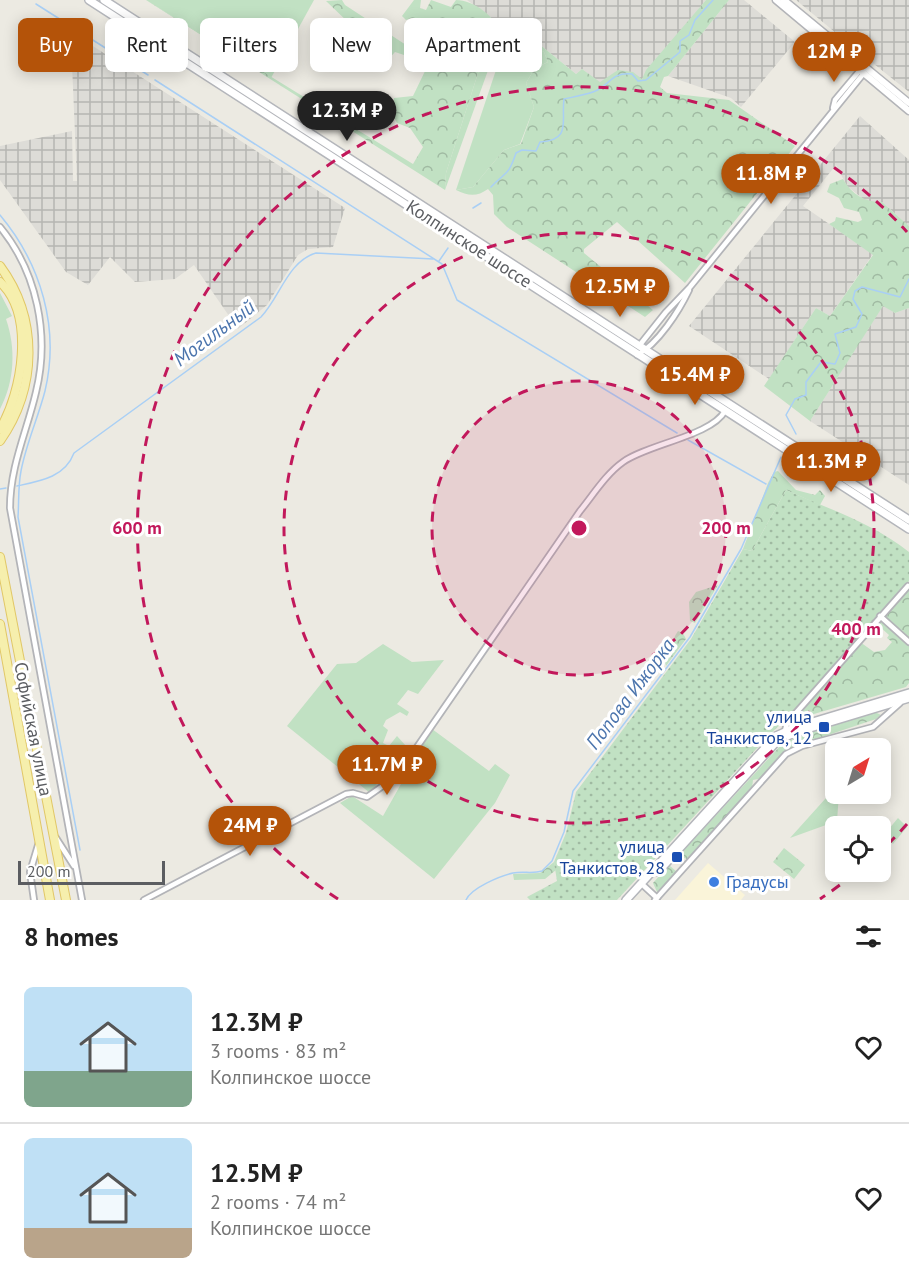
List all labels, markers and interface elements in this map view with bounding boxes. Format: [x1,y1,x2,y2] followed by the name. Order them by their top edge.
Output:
[18,18,93,72] chip: Buy
[105,18,188,72] chip: Rent
[200,18,298,72] chip: Filters
[310,18,392,72] chip: New
[404,18,542,72] chip: Apartment
[792,32,876,83] pin: 12M ₽
[806,38,862,64] text: 12M ₽
[292,91,402,142] pin: 12.3M ₽
[311,97,383,123] text: 12.3M ₽
[716,154,826,205] pin: 11.8M ₽
[735,160,807,186] text: 11.8M ₽
[402,194,536,293] street label: Колпинское шоссе
[565,267,675,318] pin: 12.5M ₽
[584,273,656,299] text: 12.5M ₽
[168,294,260,372] water label: Могильный
[640,355,750,406] pin: 15.4M ₽
[659,361,731,387] text: 15.4M ₽
[776,442,886,493] pin: 11.3M ₽
[795,448,867,474] text: 11.3M ₽
[112,516,162,539] text: 600 m
[701,516,751,539] text: 200 m
[569,518,589,538] centre of rings
[831,617,881,640] text: 400 m
[580,633,680,755] water label: Попова Ижорка
[9,660,58,798] street label: Софийская улица
[707,705,812,749] place label: улица Танкистов, 12
[817,720,831,734] marker: улица Танкистов, 12
[825,738,891,804] north arrow
[825,738,891,882] map controls
[332,745,442,796] pin: 11.7M ₽
[351,751,423,777] text: 11.7M ₽
[208,806,292,857] pin: 24M ₽
[222,812,278,838] text: 24M ₽
[825,816,891,882] button: locate
[560,835,665,879] place label: улица Танкистов, 28
[670,850,684,864] marker: улица Танкистов, 28
[18,858,165,886] scale bar
[27,861,70,881] text: 200 m
[726,870,789,893] place label: Градусы
[707,875,721,889] marker: Градусы
[24,920,119,953] text: 8 homes
[852,920,885,953] icon: filters
[210,1005,303,1038] text: 12.3M ₽
[72,1011,144,1083] icon: home
[852,1031,885,1064] icon: heart
[210,1038,346,1064] text: 3 rooms · 83 m²
[210,1064,371,1090] text: Колпинское шоссе
[210,1156,303,1189] text: 12.5M ₽
[72,1162,144,1234] icon: home
[852,1182,885,1215] icon: heart
[210,1189,346,1215] text: 2 rooms · 74 m²
[210,1215,371,1241] text: Колпинское шоссе

